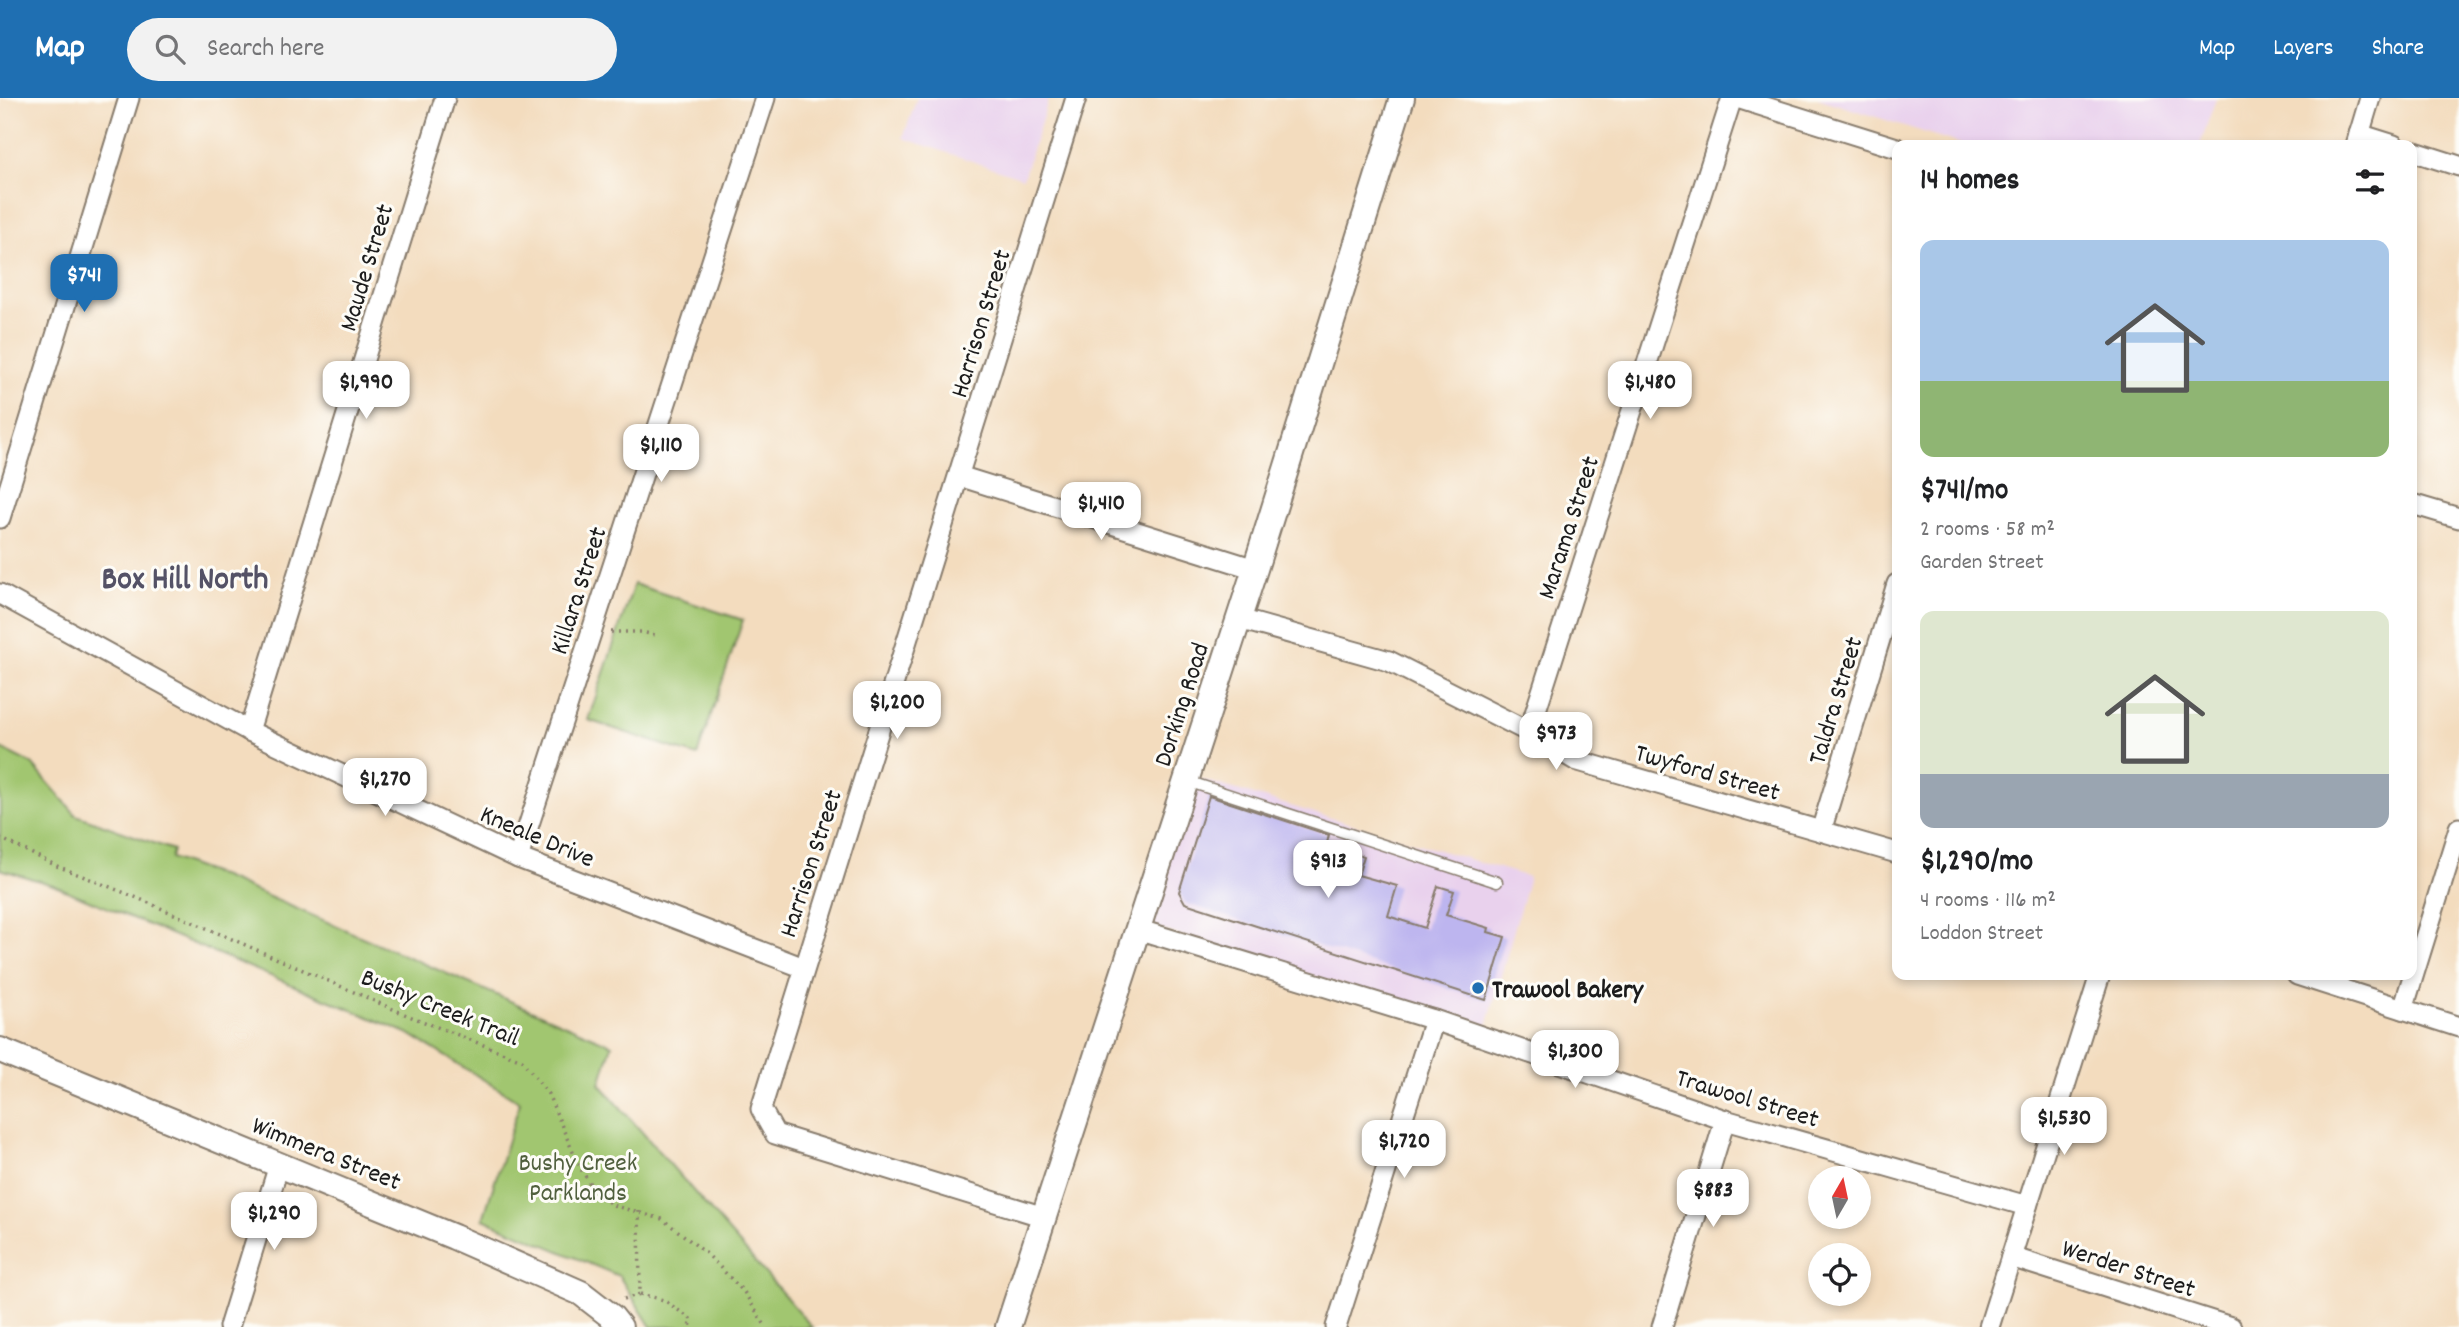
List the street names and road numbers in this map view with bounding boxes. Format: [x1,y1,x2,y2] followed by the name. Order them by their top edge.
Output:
[331,199,405,336] street label: Maude Street
[942,245,1023,403] street label: Harrison Street
[1530,451,1611,604] street label: Marama Street
[542,522,618,660] street label: Killara Street
[1800,632,1874,770] street label: Taldra Street
[1146,638,1221,772] street label: Dorking Road
[1630,736,1784,813] street label: Twyford Street
[771,785,854,943] street label: Harrison Street
[474,797,600,879] street label: Kneale Drive
[355,961,525,1058] street label: Bushy Creek Trail
[1671,1061,1823,1140] street label: Trawool Street
[246,1109,406,1202] street label: Wimmera Street
[2056,1231,2200,1309] street label: Werder Street

